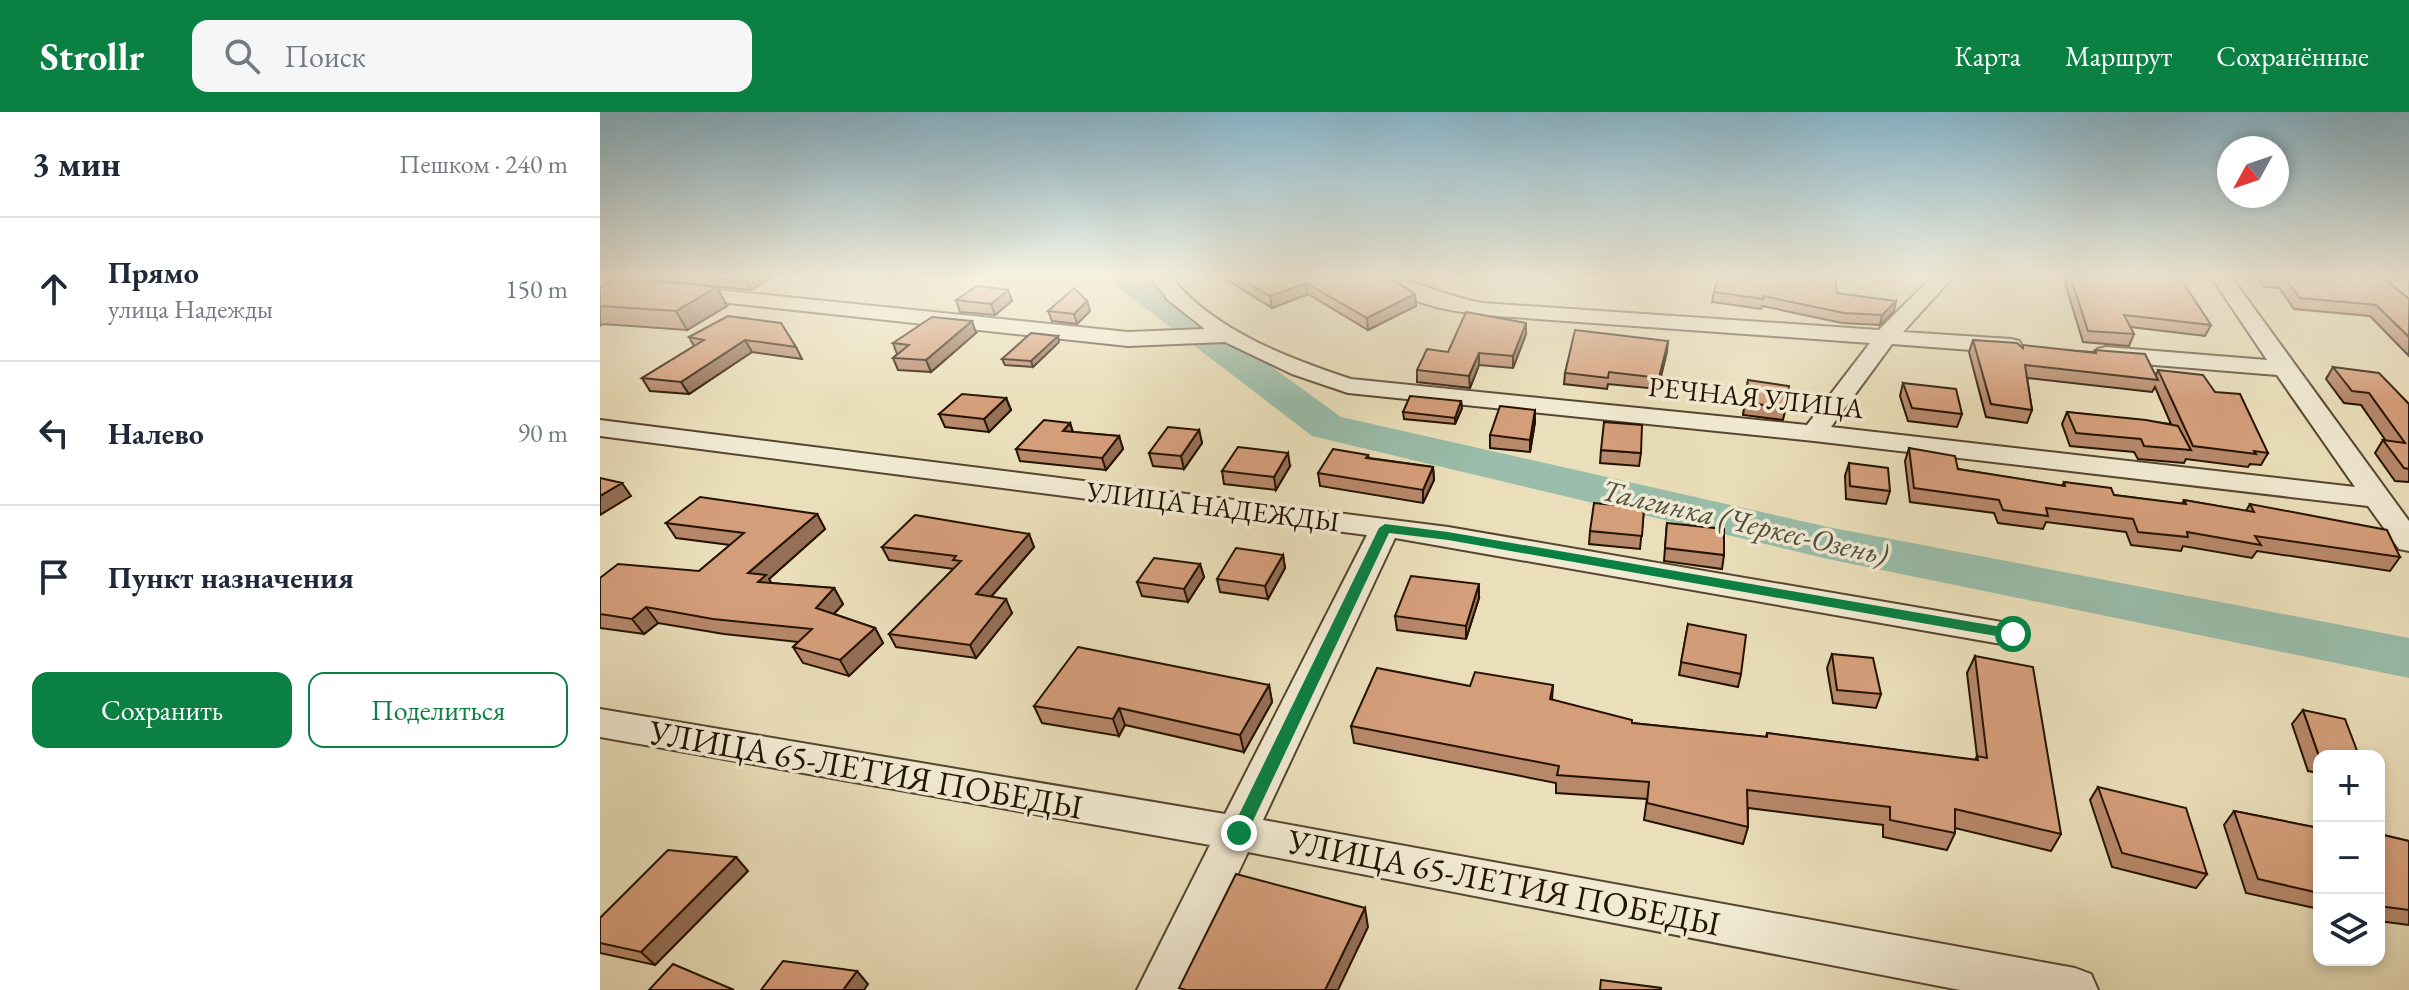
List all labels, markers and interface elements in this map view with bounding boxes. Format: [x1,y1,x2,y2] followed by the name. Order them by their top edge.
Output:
[192,20,752,92] search box
[40,32,144,81] text: Strollr
[220,34,264,78] icon: search
[284,37,366,76] text: Поиск
[1954,38,2021,74] text: Карта
[2065,38,2172,74] text: Маршрут
[2216,38,2369,74] text: Сохранённые
[2217,136,2289,208] north arrow
[32,142,121,186] text: 3 мин
[399,147,568,181] text: Пешком · 240 m
[108,253,199,292] text: Прямо
[32,267,76,311] icon: ahead
[505,272,568,306] text: 150 m
[108,292,273,326] text: улица Надежды
[1647,368,1866,426] street label: РЕЧНАЯ УЛИЦА
[32,411,76,455] icon: left
[108,414,204,453] text: Налево
[518,416,568,450] text: 90 m
[1598,470,1893,574] water label: Талгинка (Черкес-Озень)
[1084,473,1341,539] street label: УЛИЦА НАДЕЖДЫ
[32,555,76,599] icon: arrive
[108,558,354,597] text: Пункт назначения
[1995,616,2031,652] route start
[32,672,292,748] button: Сохранить
[308,672,568,748] button: Поделиться
[645,709,1086,829] street label: УЛИЦА 65-ЛЕТИЯ ПОБЕДЫ
[2313,750,2385,966] map controls
[2313,750,2385,822] button: +
[1221,815,1257,851] route end
[1283,818,1724,946] street label: УЛИЦА 65-ЛЕТИЯ ПОБЕДЫ
[2313,822,2385,894] button: −
[2313,894,2385,966] button: layers

